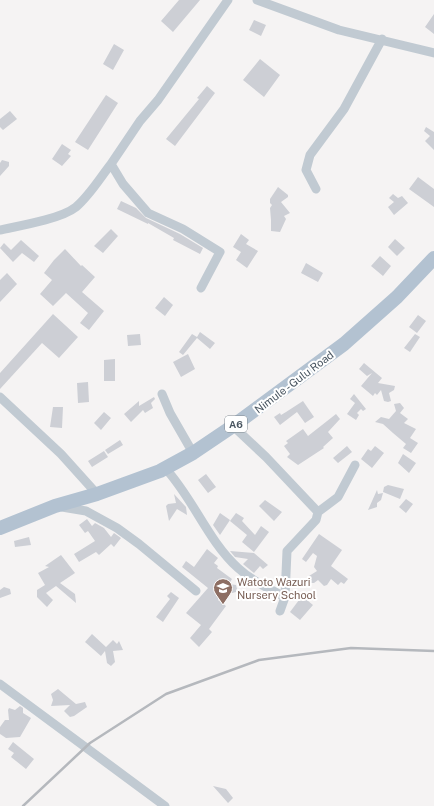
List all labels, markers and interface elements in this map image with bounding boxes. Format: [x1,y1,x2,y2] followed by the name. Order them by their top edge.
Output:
[252,348,336,416] street label: Nimule - Gulu Road
[225,416,247,432] road number: A6
[237,576,316,601] place label: Watoto Wazuri Nursery School
[212,577,234,605] school or university icon: Watoto Wazuri Nursery School

